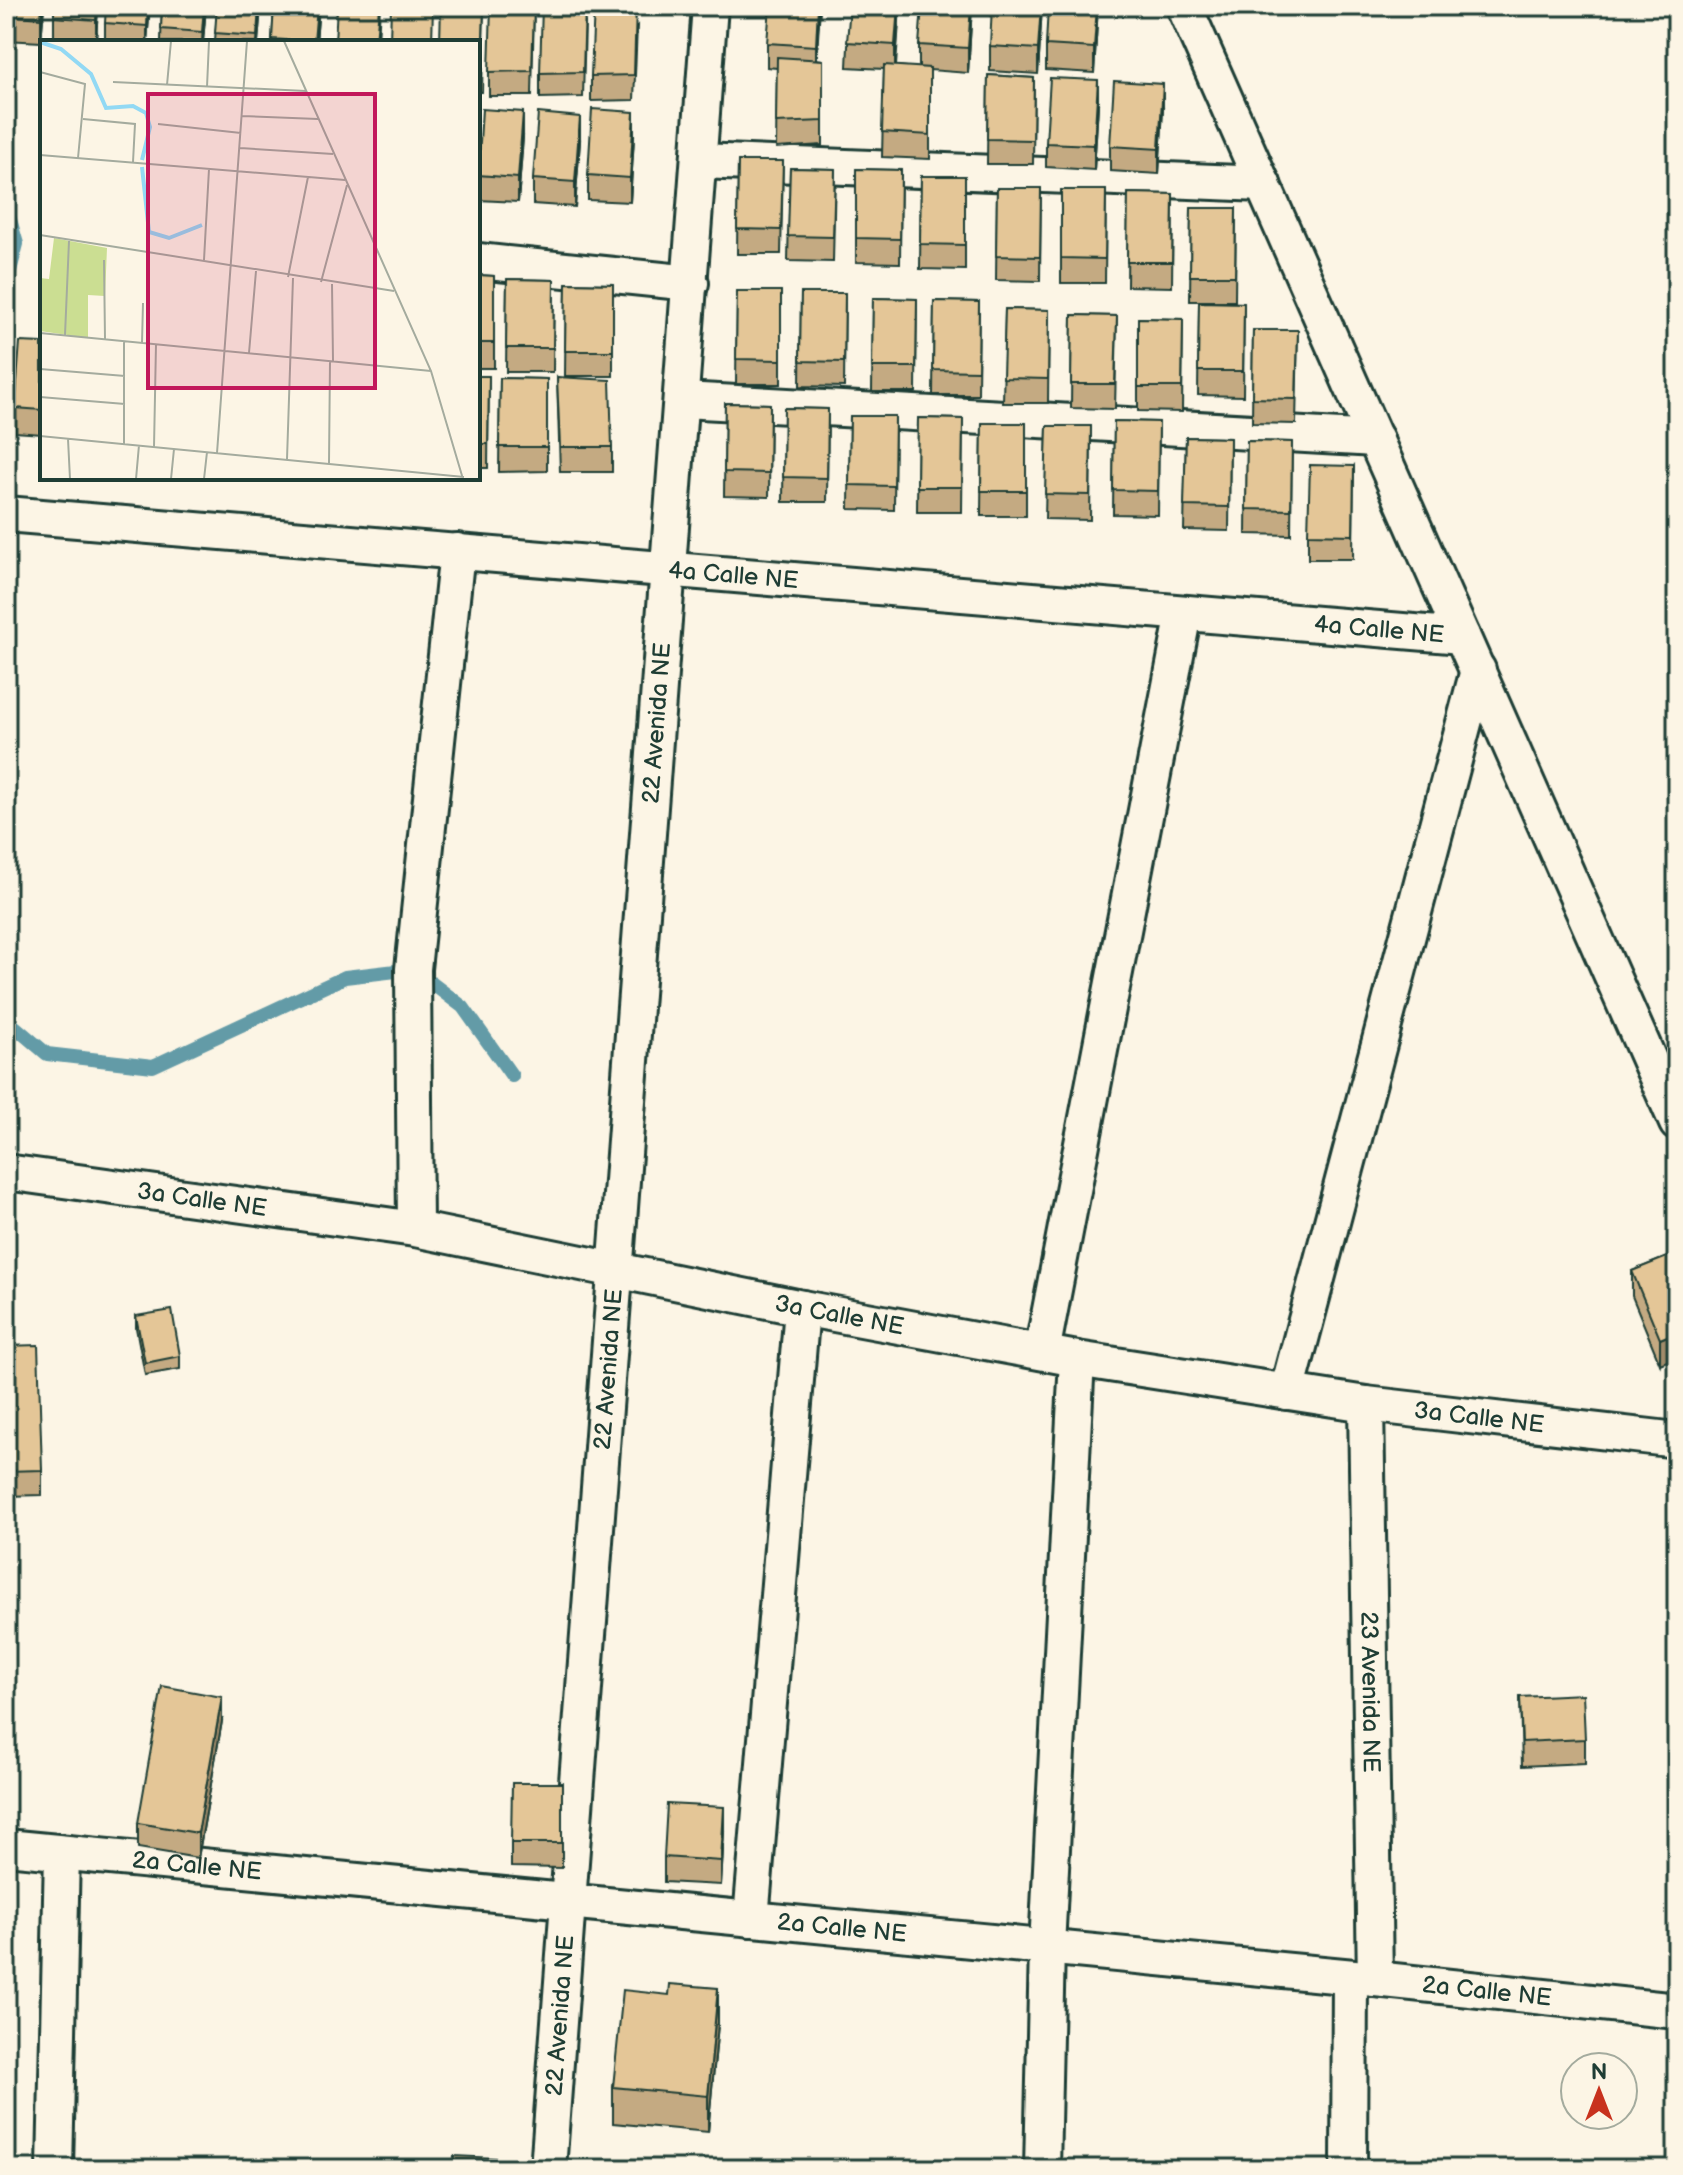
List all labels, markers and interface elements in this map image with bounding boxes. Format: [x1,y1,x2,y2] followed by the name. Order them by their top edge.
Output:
[40,40,480,480] inset map
[667,556,800,595] street label: 4a Calle NE
[1313,610,1445,649] street label: 4a Calle NE
[636,642,677,805] street label: 22 Avenida NE
[135,1176,269,1223] street label: 3a Calle NE
[588,1288,629,1451] street label: 22 Avenida NE
[772,1289,906,1342] street label: 3a Calle NE
[1413,1396,1546,1440] street label: 3a Calle NE
[1354,1611,1386,1773] street label: 23 Avenida NE
[131,1845,263,1887] street label: 2a Calle NE
[776,1907,908,1949] street label: 2a Calle NE
[540,1934,580,2097] street label: 22 Avenida NE
[1421,1970,1553,2013] street label: 2a Calle NE
[1559,2051,1639,2131] north arrow
[1591,2059,1607,2086] text: N

